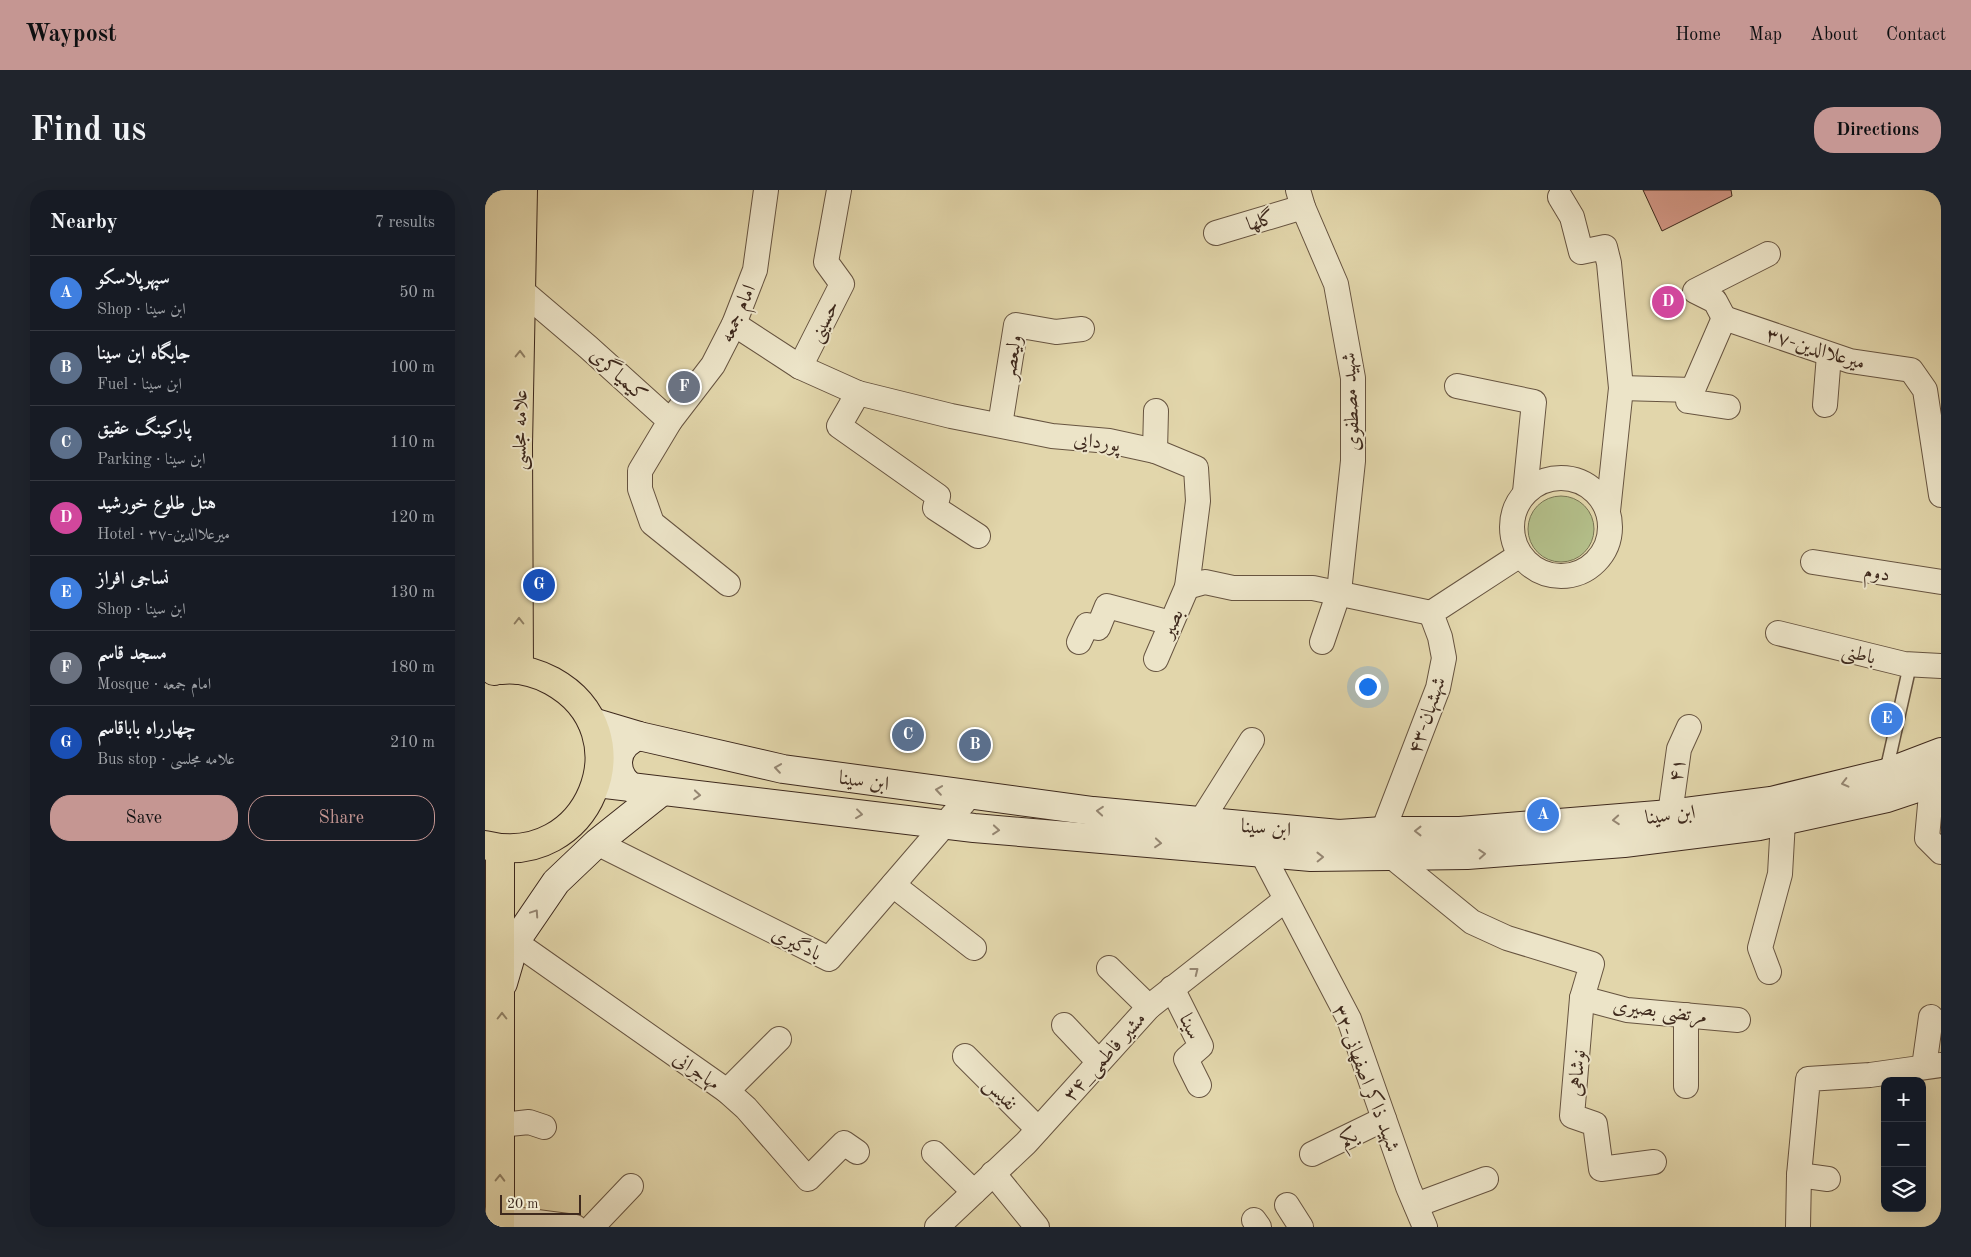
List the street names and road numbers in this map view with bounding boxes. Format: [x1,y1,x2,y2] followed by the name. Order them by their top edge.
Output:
[1243,204,1277,236] street label: گلها
[717,282,766,348] street label: امام جمعه
[806,298,846,347] street label: حسینی
[1764,325,1867,374] street label: ۳۷-میرعلاالدین
[999,334,1028,383] street label: ولیعصر
[585,341,653,407] street label: کیمیاگری
[1339,352,1366,452] street label: شهید مصطفوی
[510,389,535,471] street label: علامه مجلسی
[1072,430,1122,459] street label: پوردایی
[1861,562,1891,592] street label: دوم
[1157,606,1188,643] street label: بصیر
[1839,641,1878,672] street label: باطنی
[1405,675,1451,757] street label: ۴۳-شهشهان
[1666,757,1690,783] street label: ۴۱
[837,769,890,795] street label: ابن سینا
[1644,803,1697,829] street label: ابن سینا
[1240,817,1292,841] street label: ابن سینا
[768,922,826,965] street label: بادگیری
[1611,996,1708,1031] street label: مرتضی بصیری
[1327,1002,1404,1155] street label: ۳۲-شهید ذاکر اصفهانی
[1060,1009,1152,1107] street label: ۳۴_مشیر فاطمی
[1175,1011,1204,1043] street label: سینا
[668,1049,723,1096] street label: مهاجرانی
[1566,1049,1591,1098] street label: نوشاهی
[978,1074,1020,1116] street label: نفیس
[1336,1124,1365,1158] street label: یکم

